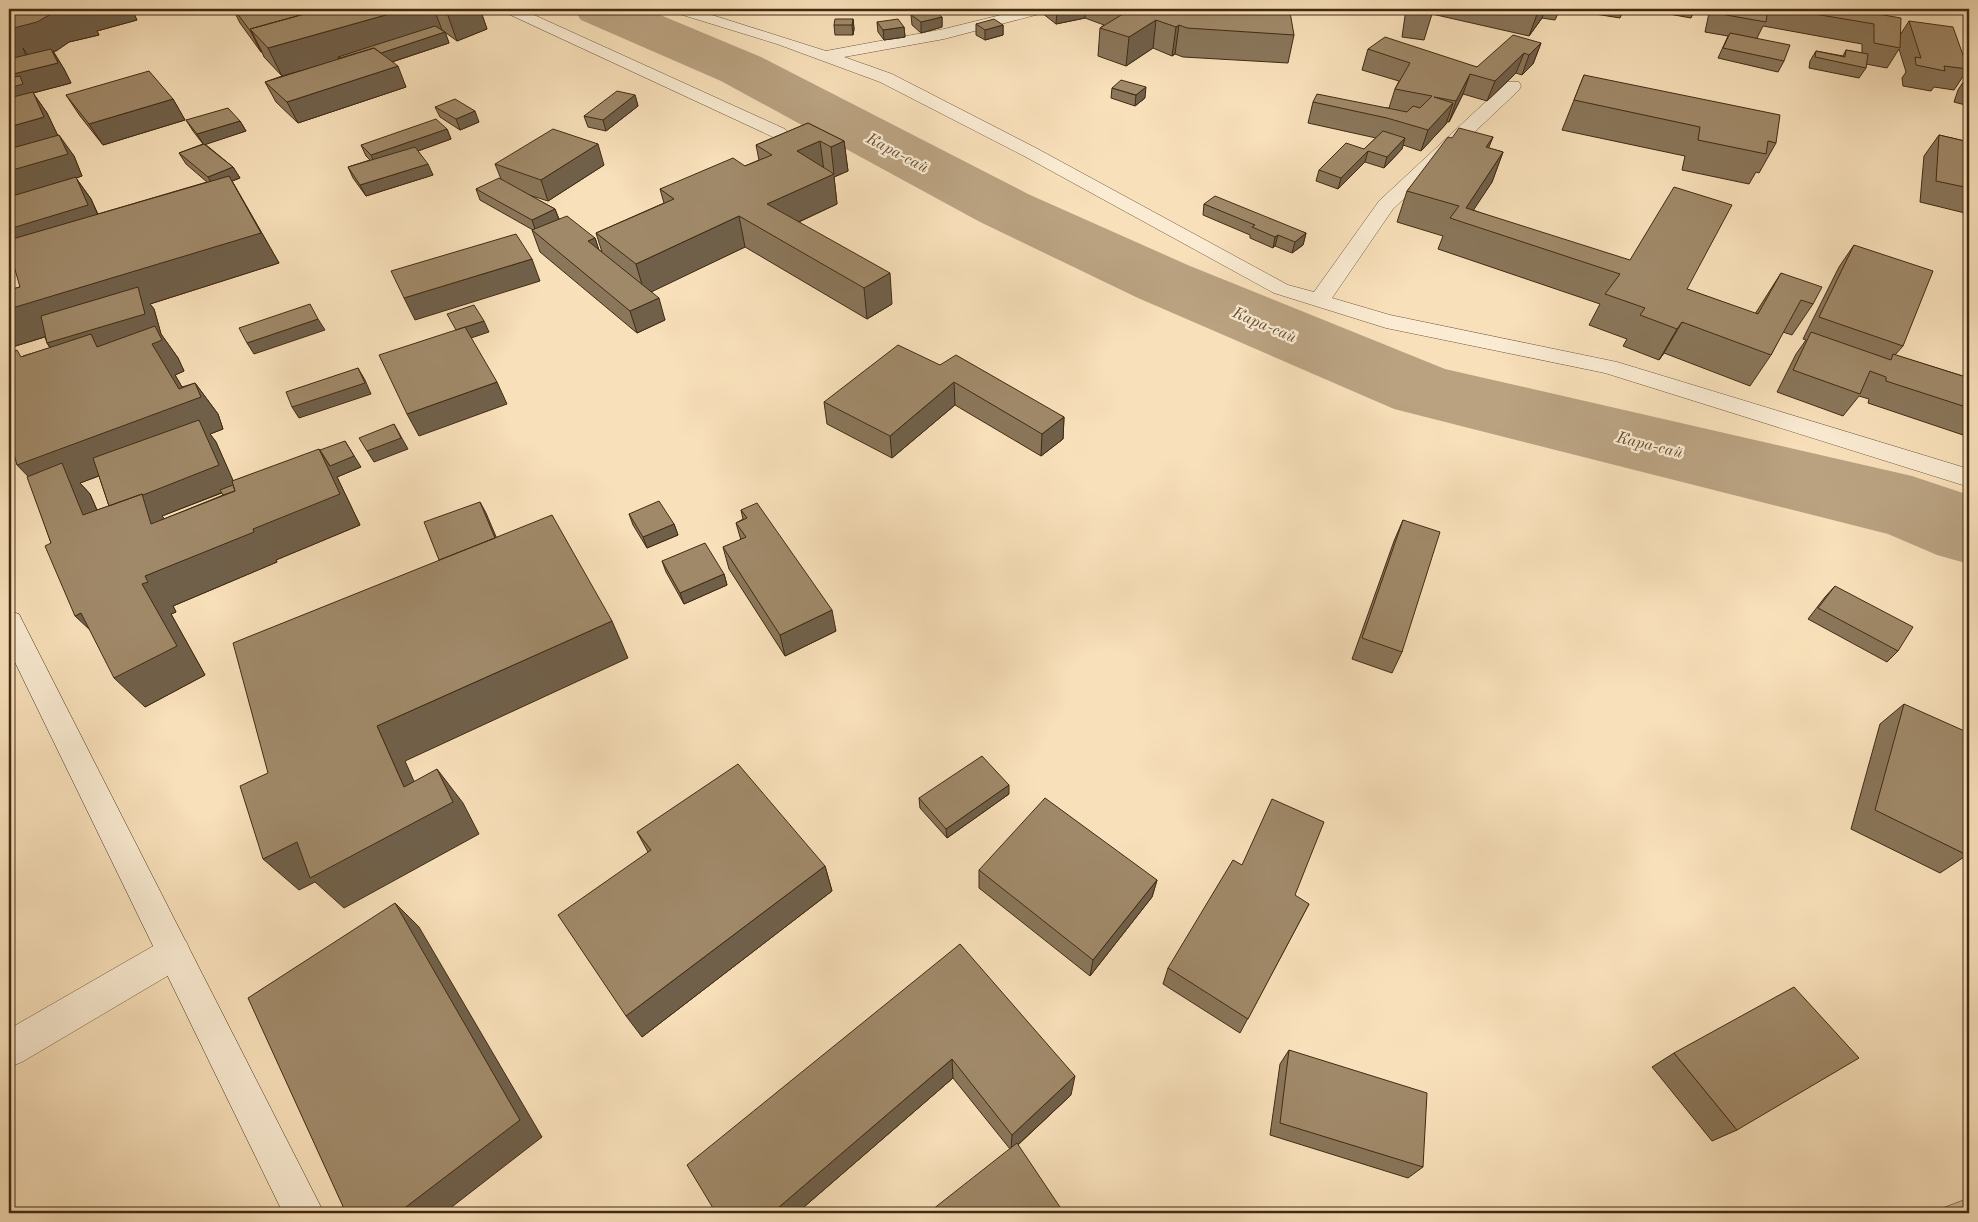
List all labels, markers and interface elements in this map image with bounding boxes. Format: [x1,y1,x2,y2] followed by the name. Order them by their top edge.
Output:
[863,130,931,177] water label: Кара-сай
[1229,305,1298,346] water label: Кара-сай
[1614,430,1684,462] water label: Кара-сай

